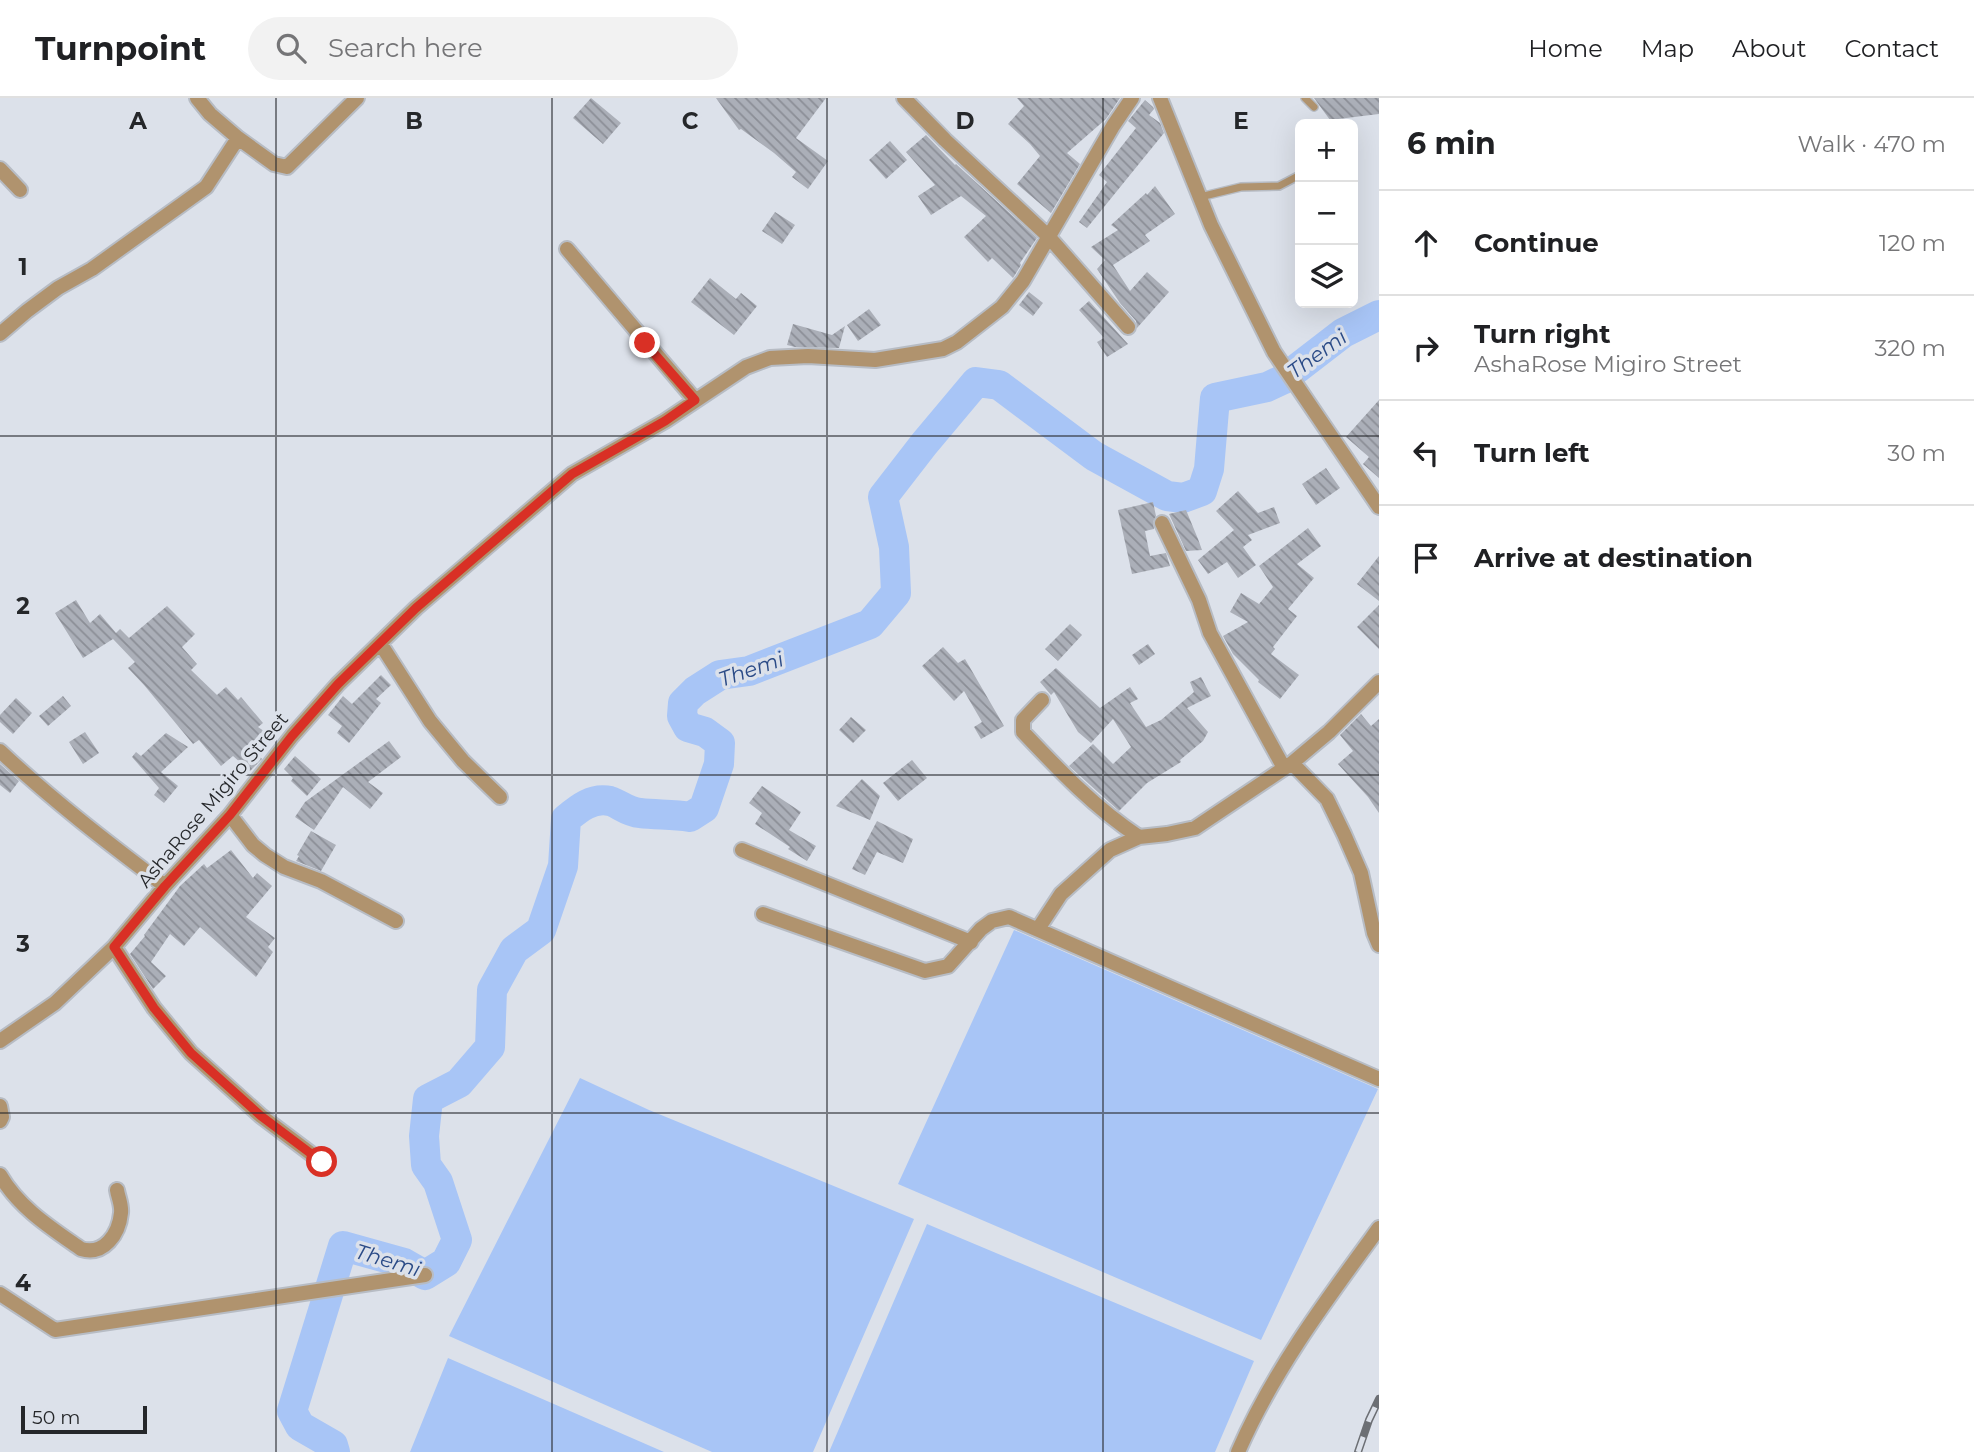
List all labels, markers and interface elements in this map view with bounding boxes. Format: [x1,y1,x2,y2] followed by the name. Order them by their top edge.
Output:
[248,17,738,80] search box
[35,28,206,68] text: Turnpoint
[272,29,310,67] icon: search
[328,32,483,64] text: Search here
[1528,34,1603,63] text: Home
[1641,34,1694,63] text: Map
[1732,34,1806,63] text: About
[1844,34,1939,63] text: Contact
[128,107,147,135] text: A
[405,107,423,135] text: B
[682,107,699,135] text: C
[956,107,975,135] text: D
[1233,107,1249,135] text: E
[1295,119,1358,308] map controls
[1295,119,1358,182] button: +
[1407,125,1496,162] text: 6 min
[1798,130,1946,158] text: Walk · 470 m
[1295,182,1358,245] button: −
[1407,224,1445,262] icon: ahead
[1474,227,1599,259] text: Continue
[1879,229,1946,257] text: 120 m
[1295,245,1358,308] button: layers
[18,253,28,281] text: 1
[1474,318,1610,350] text: Turn right
[1283,324,1352,384] water label: Themi
[629,327,660,358] route end
[1407,329,1445,367] icon: right
[1874,334,1946,362] text: 320 m
[1474,350,1742,378] text: AshaRose Migiro Street
[1407,434,1445,472] icon: left
[1474,437,1590,469] text: Turn left
[1887,439,1946,467] text: 30 m
[1407,539,1445,577] icon: arrive
[1474,542,1753,574] text: Arrive at destination
[16,592,30,620] text: 2
[715,646,787,692] water label: Themi
[133,708,293,892] street label: AshaRose Migiro Street
[15,930,30,958] text: 3
[306,1146,337,1177] route start
[352,1238,424,1282] water label: Themi
[15,1269,31,1297] text: 4
[21,1403,147,1435] scale bar
[32,1406,80,1429] text: 50 m

